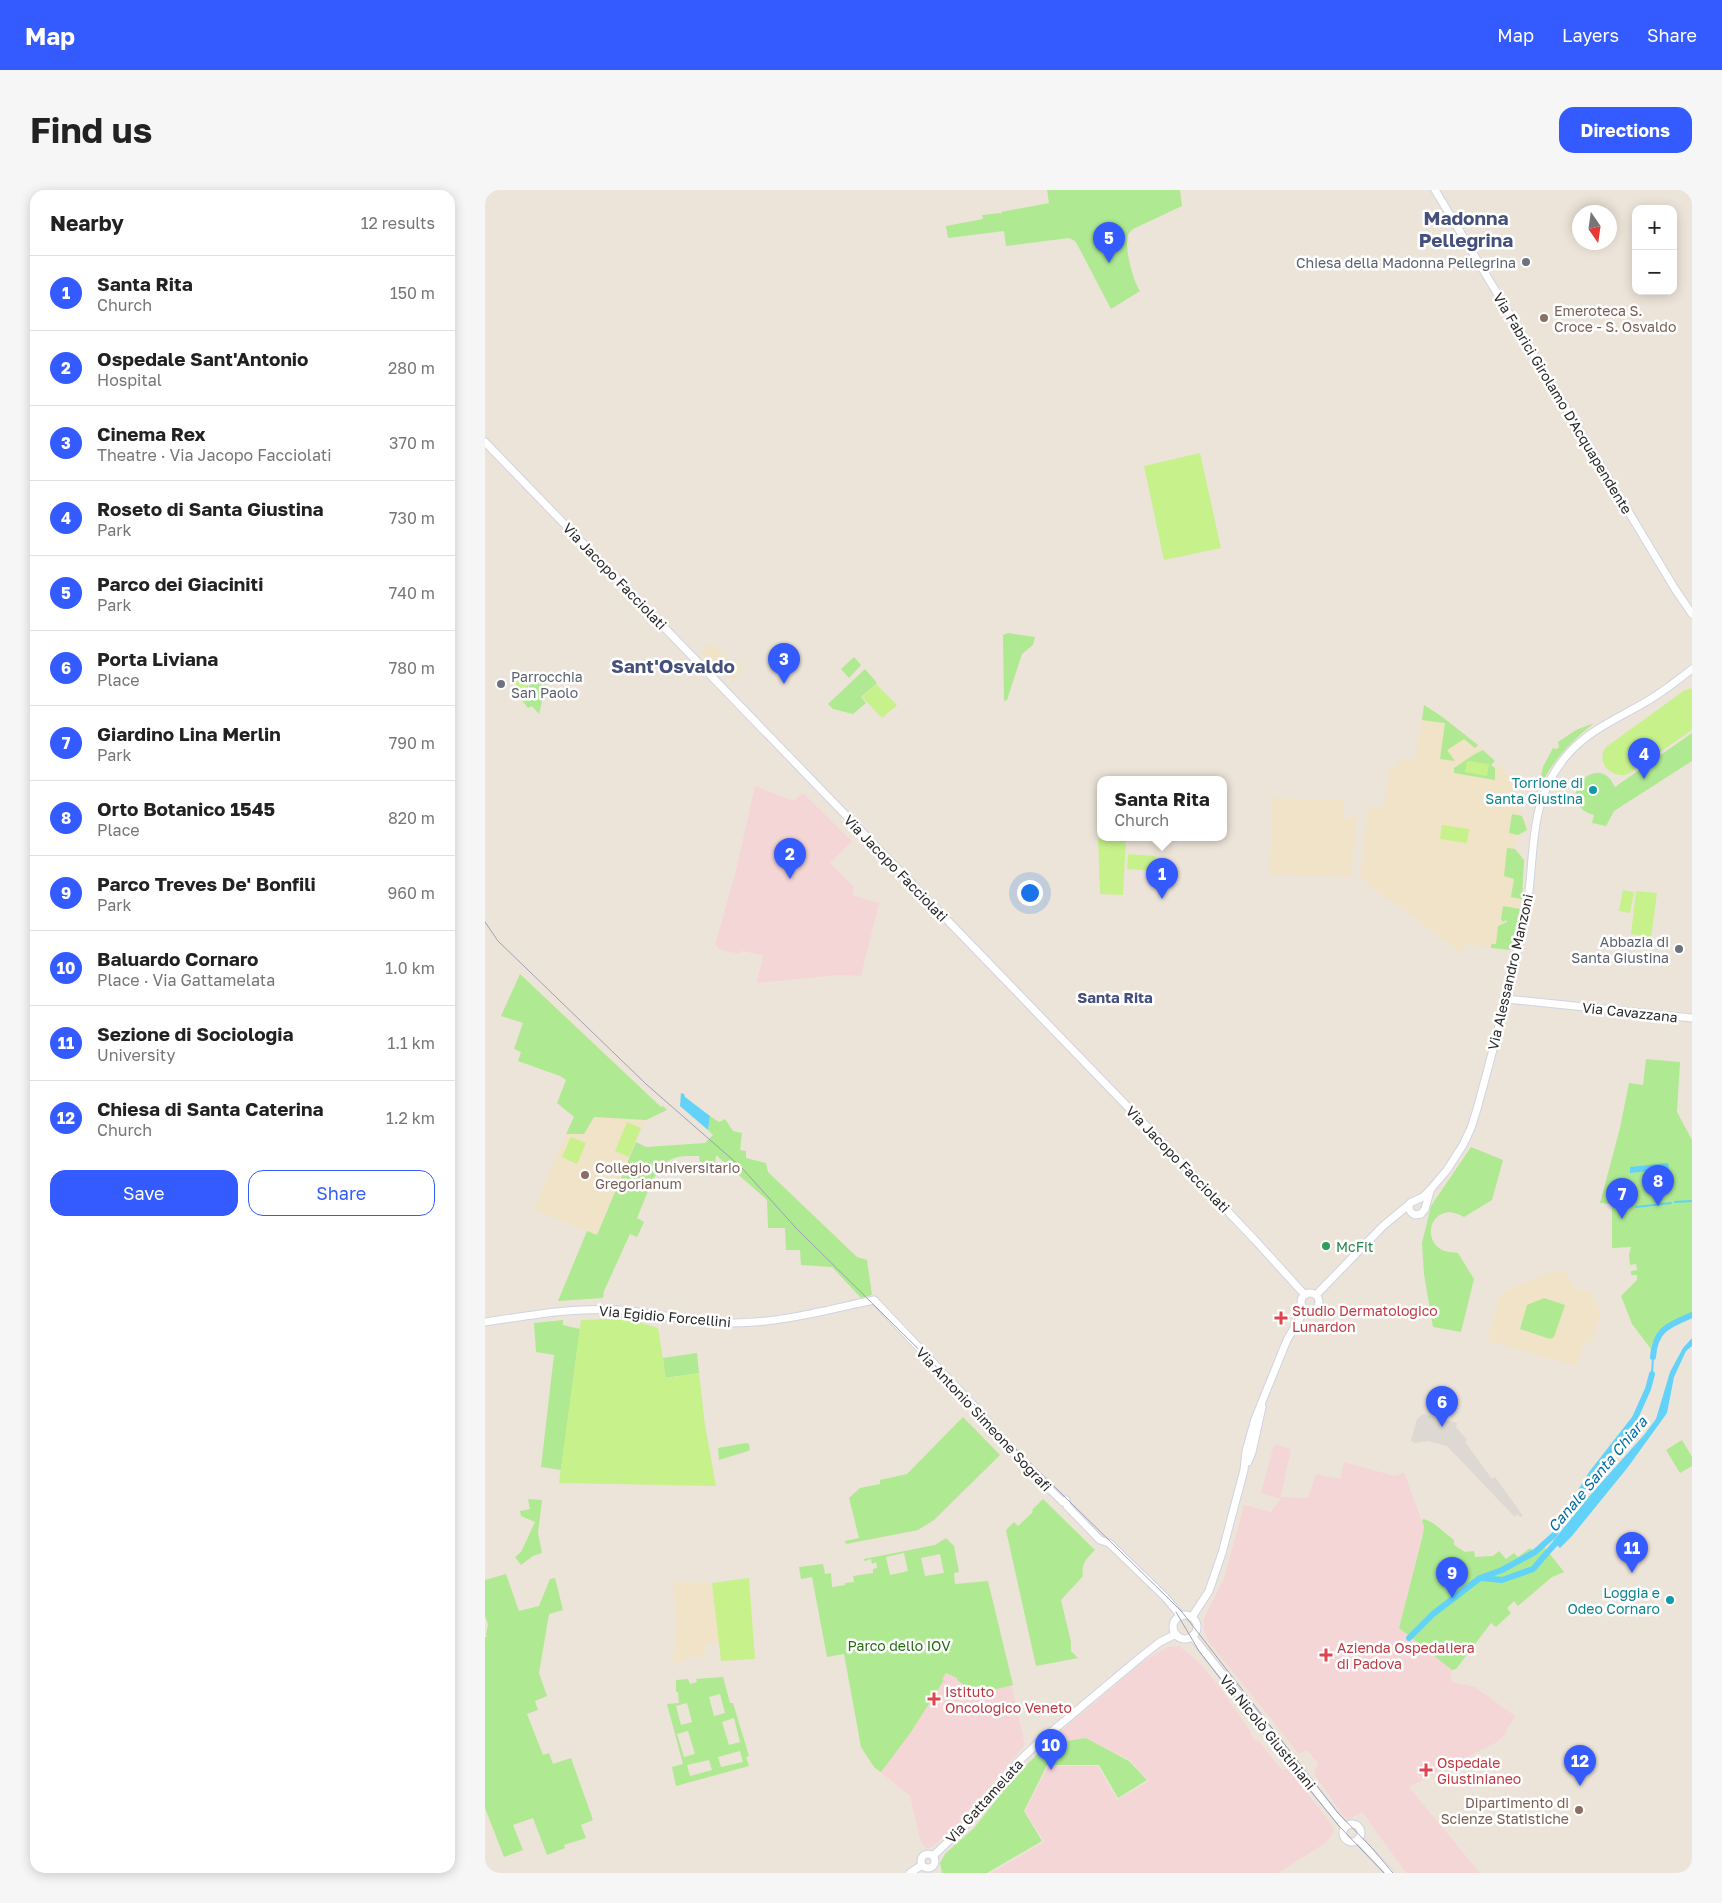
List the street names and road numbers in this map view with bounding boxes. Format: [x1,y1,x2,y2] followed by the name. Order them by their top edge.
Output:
[1490,289,1636,517] street label: Via Fabrici Girolamo D'Acquapendente
[560,519,670,633] street label: Via Jacopo Facciolati
[841,811,951,925] street label: Via Jacopo Facciolati
[1484,892,1536,1052] street label: Via Alessandro Manzoni
[1581,999,1679,1025] street label: Via Cavazzana
[1123,1102,1233,1216] street label: Via Jacopo Facciolati
[598,1302,732,1330] street label: Via Egidio Forcellini
[913,1344,1055,1494] street label: Via Antonio Simeone Sografi
[1216,1671,1320,1793] street label: Via Nicolò Giustiniani
[942,1755,1026,1847] street label: Via Gattamelata

